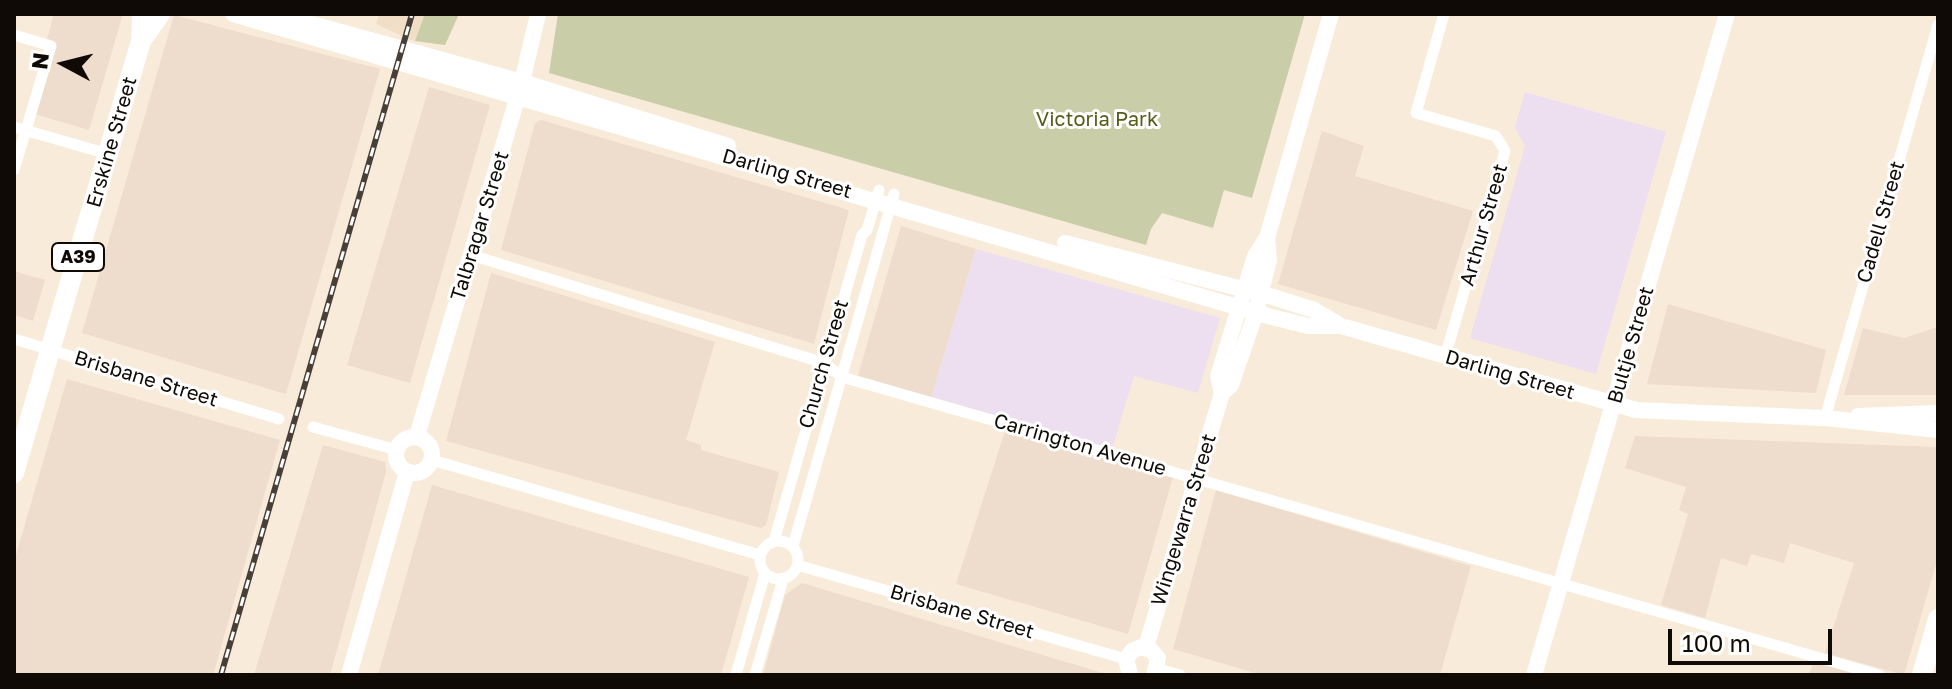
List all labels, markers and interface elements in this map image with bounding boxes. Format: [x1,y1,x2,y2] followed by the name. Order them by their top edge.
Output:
[24,24,104,104] north arrow
[25,51,54,71] text: N
[82,74,142,210] street label: Erskine Street
[1036,108,1158,132] park label: Victoria Park
[719,144,855,204] street label: Darling Street
[446,148,514,304] street label: Talbragar Street
[1852,158,1910,286] street label: Cadell Street
[1455,161,1513,289] street label: Arthur Street
[52,243,104,271] road number: A39
[1603,284,1659,406] street label: Bultje Street
[794,297,854,431] street label: Church Street
[1442,345,1578,405] street label: Darling Street
[71,346,221,412] street label: Brisbane Street
[991,409,1169,481] street label: Carrington Avenue
[1146,431,1222,609] street label: Wingewarra Street
[887,580,1037,644] street label: Brisbane Street
[1672,613,1836,663] scale bar
[1682,628,1751,657] text: 100 m

